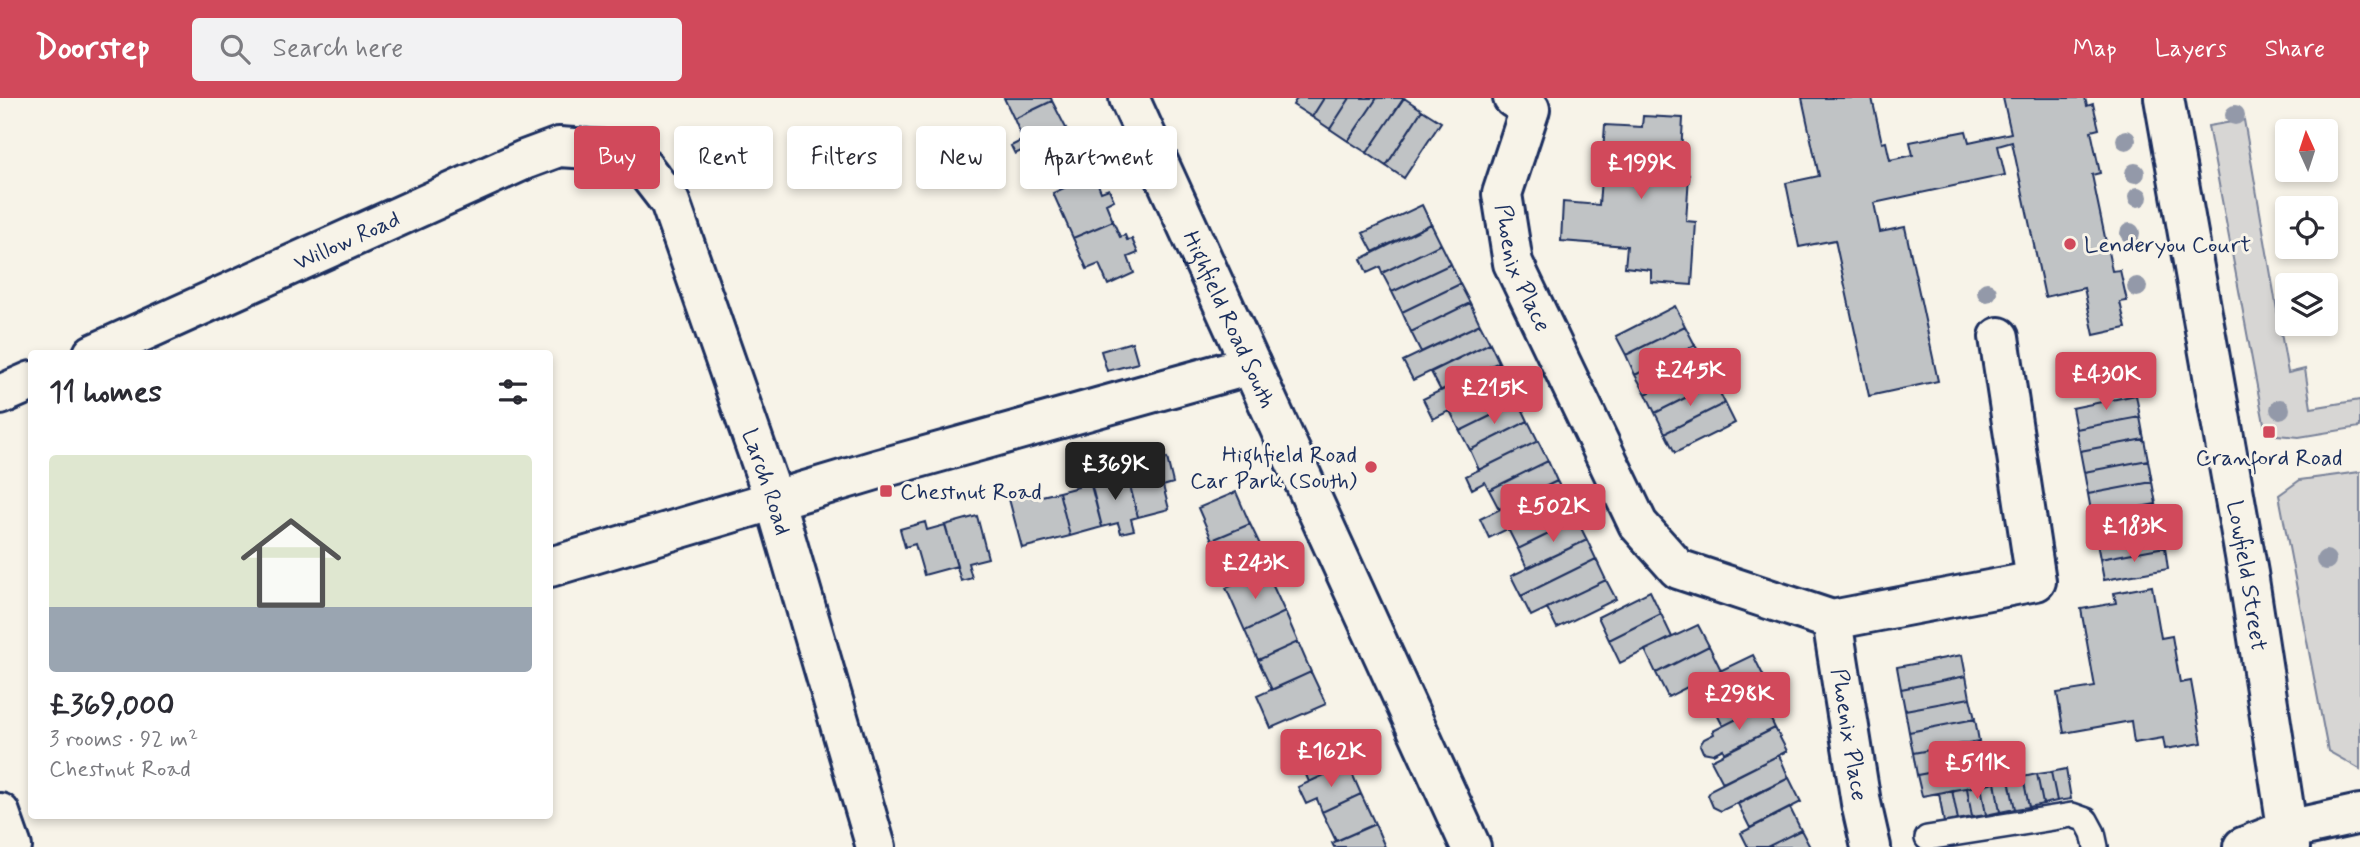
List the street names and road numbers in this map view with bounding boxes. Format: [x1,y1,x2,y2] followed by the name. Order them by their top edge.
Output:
[1487,202,1557,337] street label: Phoenix Place
[289,205,405,279] street label: Willow Road
[1175,226,1282,413] street label: Highfield Road South
[734,425,797,539] street label: Larch Road
[2218,498,2273,654] street label: Lowfield Street
[1823,666,1873,803] street label: Phoenix Place

